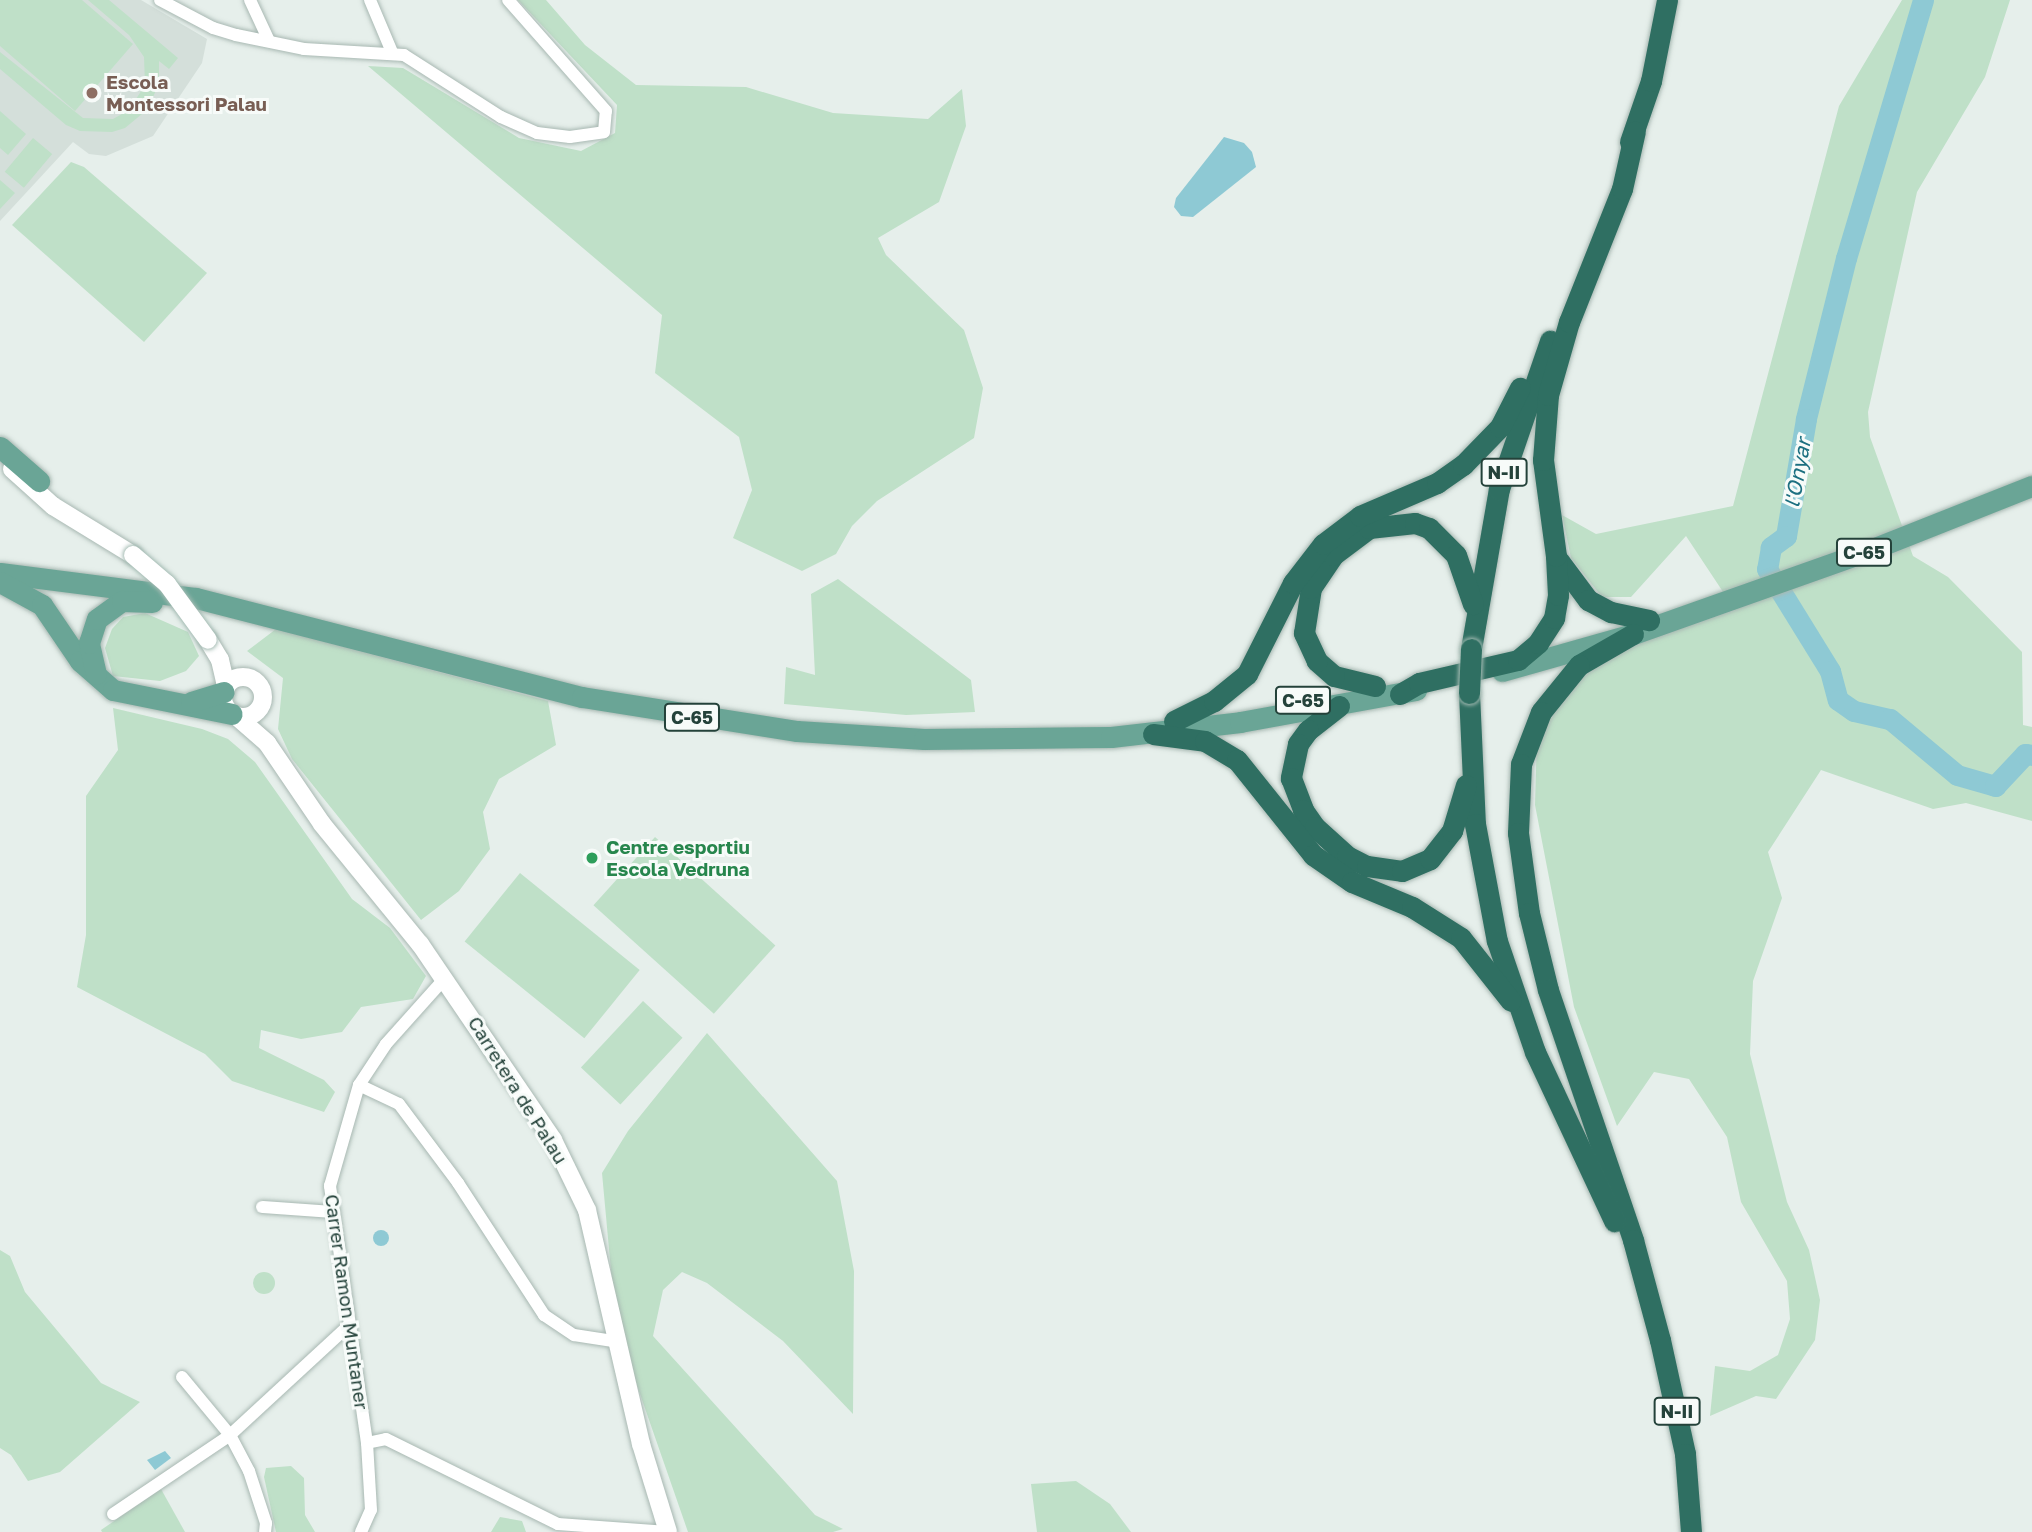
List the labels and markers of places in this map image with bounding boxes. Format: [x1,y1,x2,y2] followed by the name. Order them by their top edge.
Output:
[106,71,267,115] place label: Escola Montessori Palau
[84,85,100,101] marker: Escola Montessori Palau
[606,836,750,880] place label: Centre esportiu Escola Vedruna
[584,850,600,866] marker: Centre esportiu Escola Vedruna

